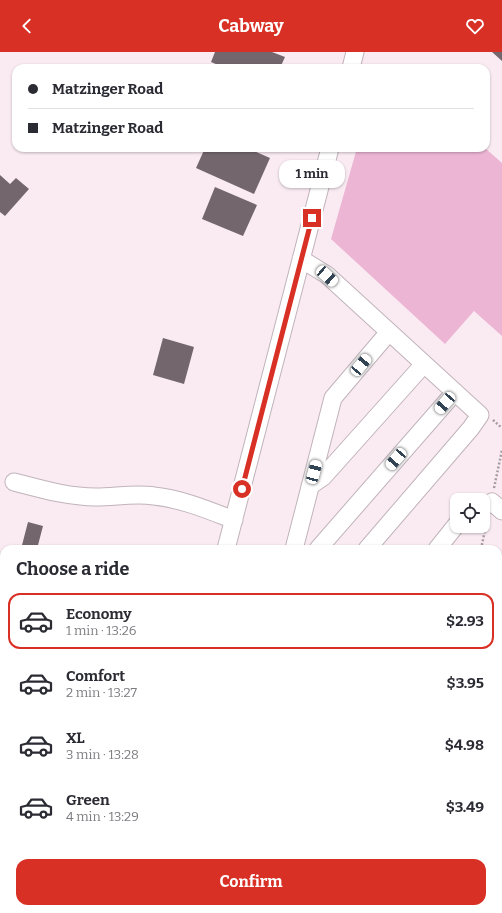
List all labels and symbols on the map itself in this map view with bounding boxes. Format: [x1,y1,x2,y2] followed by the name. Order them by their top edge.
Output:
[279,160,345,188] callout: 1 min
[303,209,321,227] route end
[314,264,340,288] car
[349,352,373,378] car
[433,390,457,416] car
[384,446,408,472] car
[305,459,323,485] car
[233,480,251,498] route start

